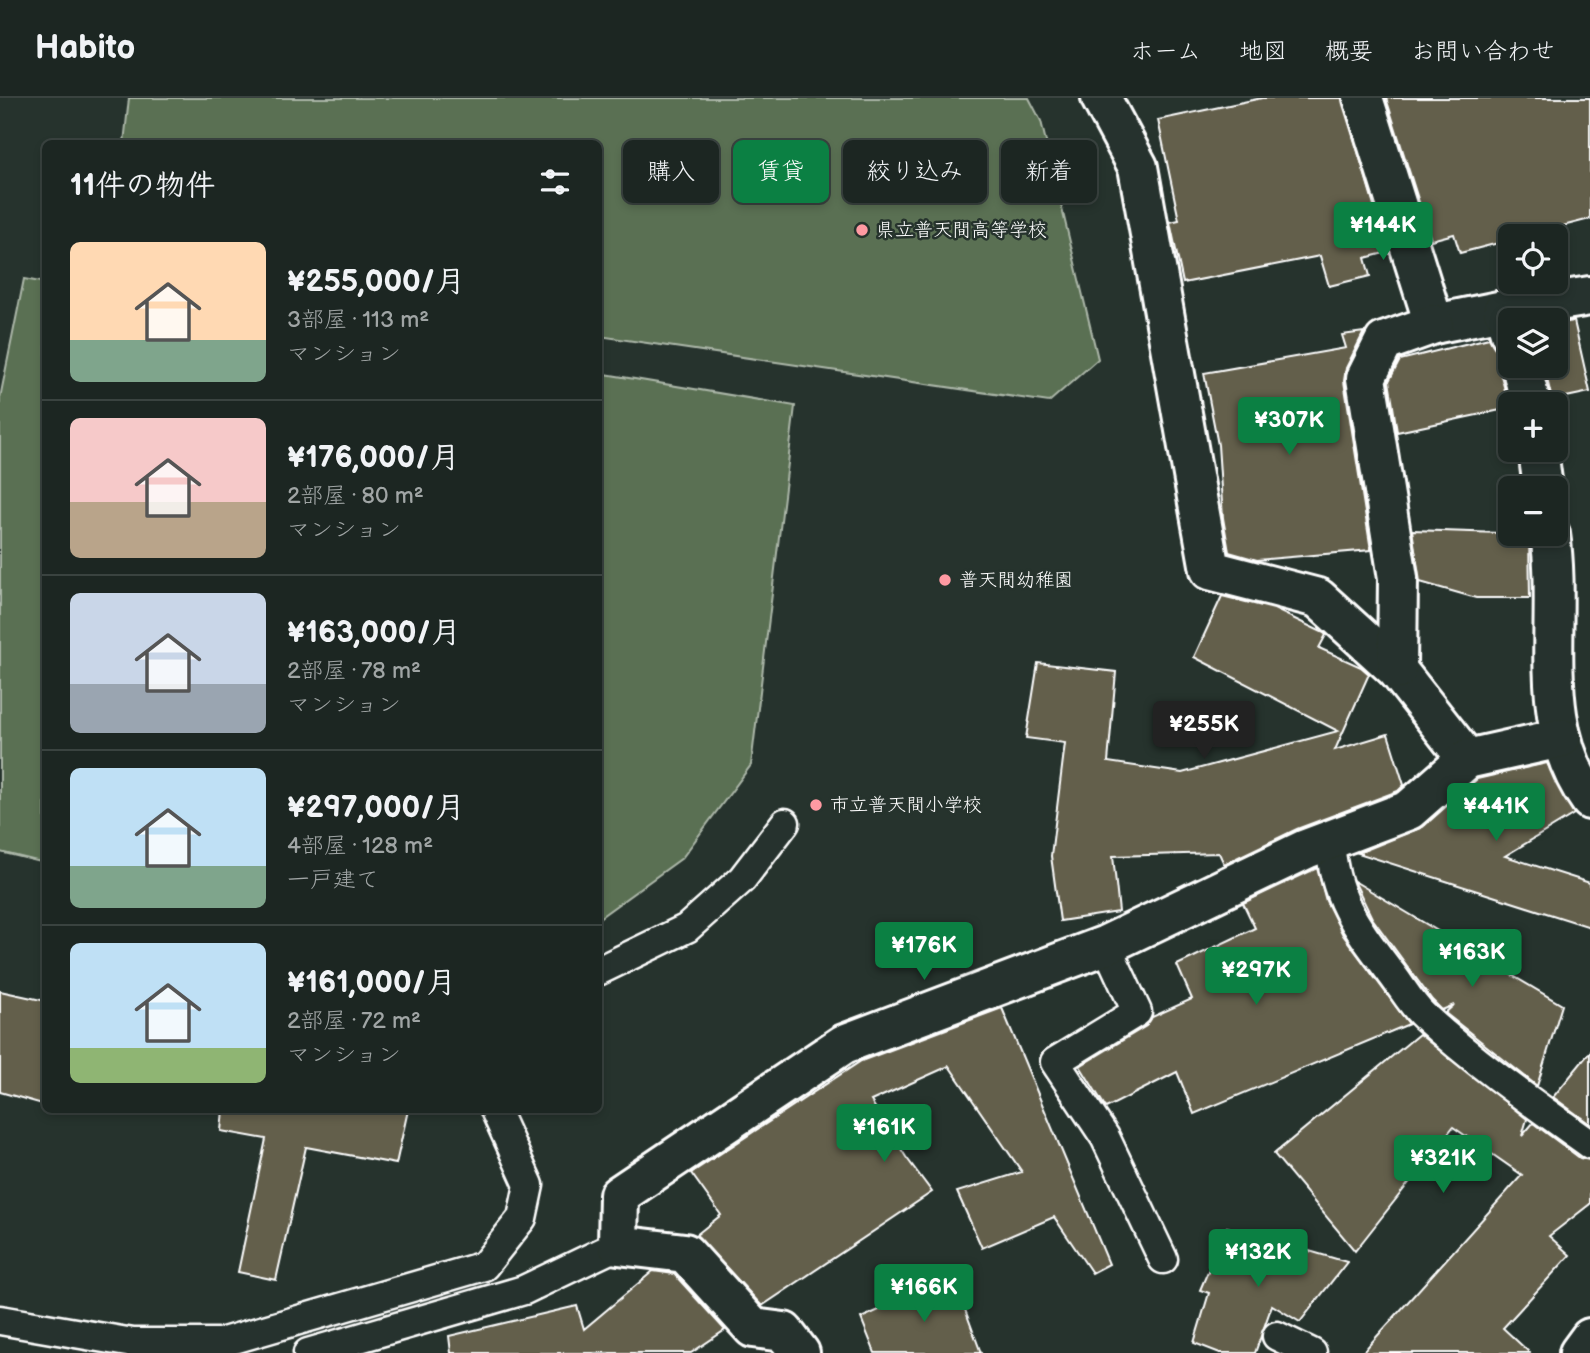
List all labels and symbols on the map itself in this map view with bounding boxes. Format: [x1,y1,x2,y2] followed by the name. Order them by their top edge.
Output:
[1334,202,1432,262] pin: ¥144K
[876,219,1047,242] place label: 県立普天間高等学校
[854,222,870,238] marker: 県立普天間高等学校
[1240,398,1338,457] pin: ¥307K
[959,569,1073,592] place label: 普天間幼稚園
[937,572,953,588] marker: 普天間幼稚園
[1155,702,1253,761] pin: ¥255K
[1447,784,1545,843] pin: ¥441K
[830,794,982,817] place label: 市立普天間小学校
[808,797,824,813] marker: 市立普天間小学校
[875,922,973,982] pin: ¥176K
[1423,930,1521,989] pin: ¥163K
[1207,948,1305,1007] pin: ¥297K
[835,1104,933,1164] pin: ¥161K
[1394,1136,1492,1195] pin: ¥321K
[1209,1230,1307,1289] pin: ¥132K
[875,1264,973,1324] pin: ¥166K

